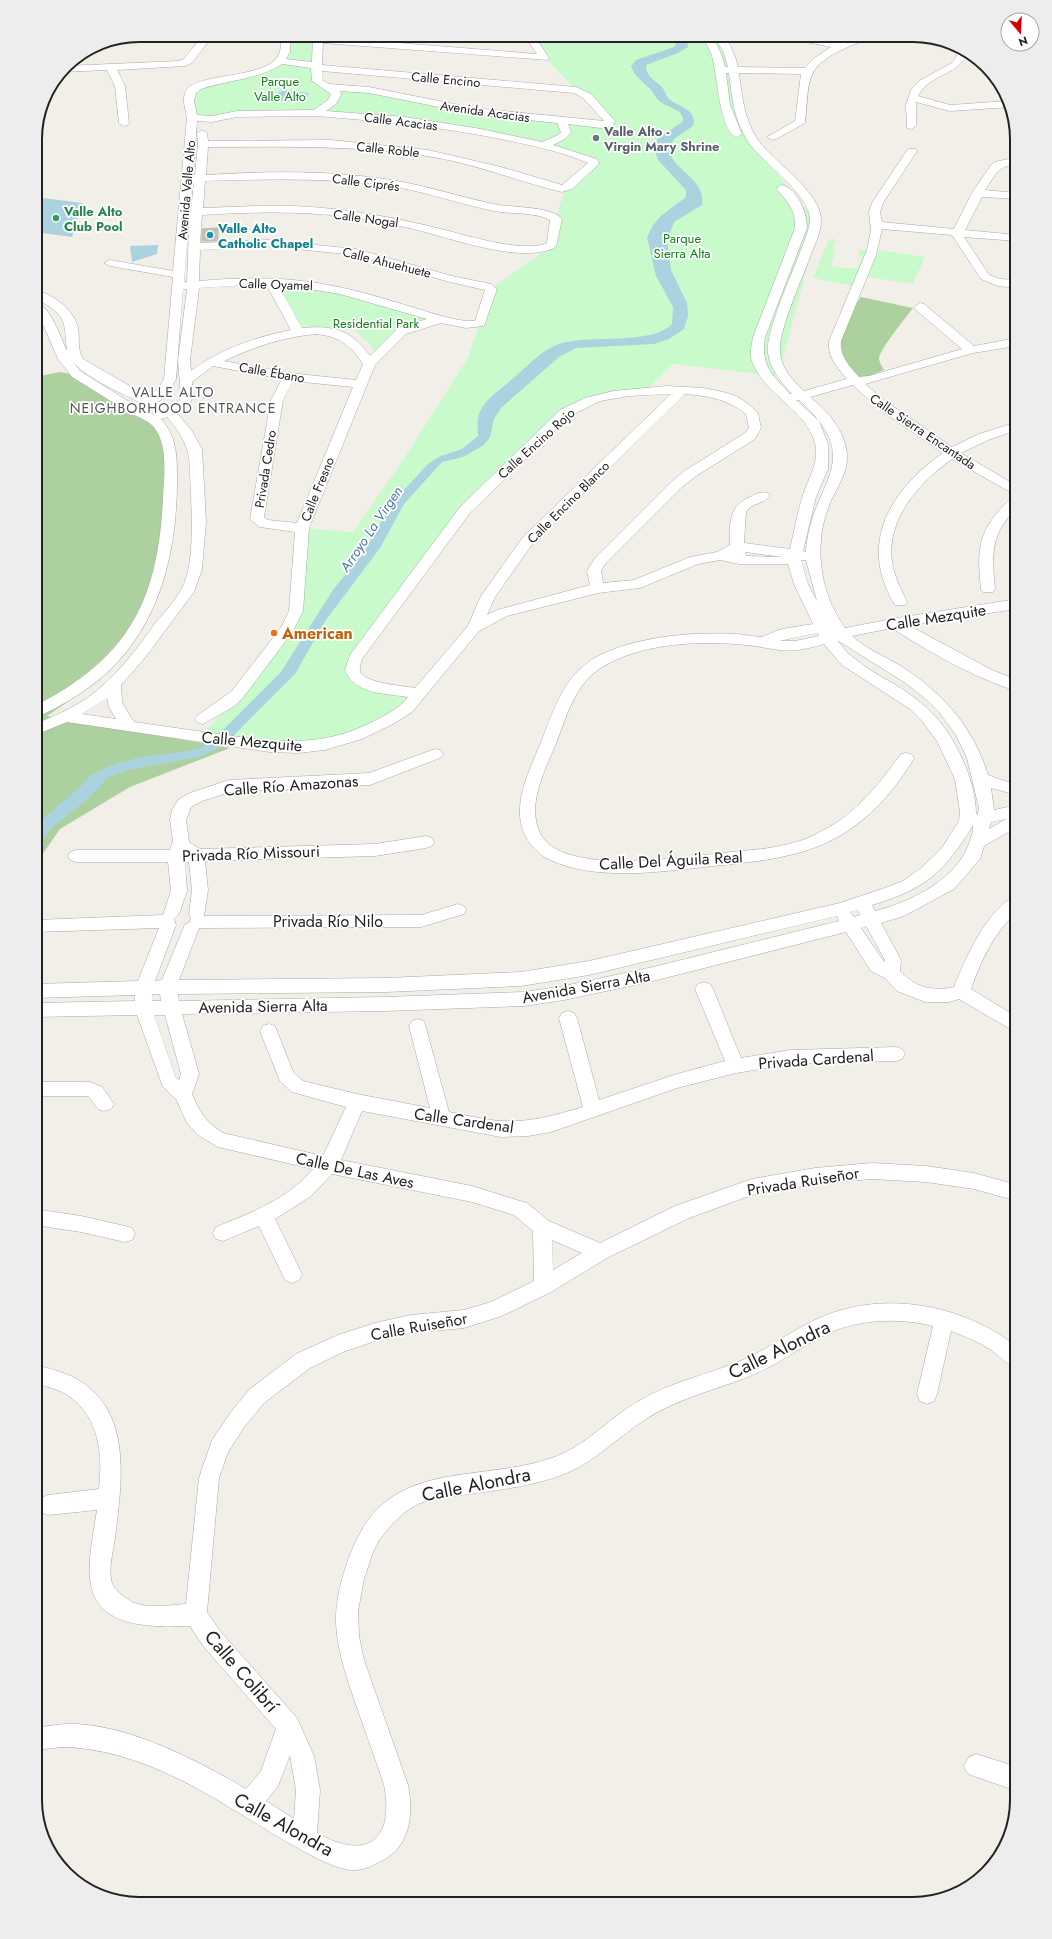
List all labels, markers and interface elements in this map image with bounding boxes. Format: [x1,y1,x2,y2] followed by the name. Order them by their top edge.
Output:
[1000,12,1040,52] north arrow
[1017,32,1030,50] text: N
[411,67,481,92] street label: Calle Encino
[254,72,306,106] park label: Parque Valle Alto
[439,96,531,127] street label: Avenida Acacias
[363,108,439,135] street label: Calle Acacias
[603,122,720,156] place label: Valle Alto - Virgin Mary Shrine
[591,133,601,143] marker: Valle Alto - Virgin Mary Shrine
[356,137,421,162] street label: Calle Roble
[173,139,200,241] street label: Avenida Valle Alto
[331,169,401,196] street label: Calle Ciprés
[63,202,123,236] place label: Valle Alto Club Pool
[332,205,400,232] street label: Calle Nogal
[51,213,61,223] marker: Valle Alto Club Pool
[217,219,313,253] place label: Valle Alto Catholic Chapel
[653,229,711,263] park label: Parque Sierra Alta
[205,230,215,240] marker: Valle Alto Catholic Chapel
[341,242,434,283] street label: Calle Ahuehuete
[239,274,313,295] street label: Calle Oyamel
[333,314,419,333] park label: Residential Park
[238,357,306,388] street label: Calle Ébano
[70,382,276,418] district label: VALLE ALTO NEIGHBORHOOD ENTRANCE
[866,389,980,474] street label: Calle Sierra Encantada
[494,404,579,483] street label: Calle Encino Rojo
[250,429,281,509] street label: Privada Cedro
[296,454,339,524] street label: Calle Fresno
[523,457,614,548] street label: Calle Encino Blanco
[334,482,407,577] water label: Arroyo La Virgen
[884,598,988,637] street label: Calle Mezquite
[281,622,353,645] place label: American
[269,628,279,638] marker: American
[201,726,303,757] street label: Calle Mezquite
[223,769,359,802] street label: Calle Río Amazonas
[182,840,320,867] street label: Privada Río Missouri
[599,845,743,876] street label: Calle Del Águila Real
[273,910,383,933] street label: Privada Río Nilo
[520,964,652,1009] street label: Avenida Sierra Alta
[198,994,328,1019] street label: Avenida Sierra Alta
[758,1044,875,1075] street label: Privada Cardenal
[413,1102,515,1139] street label: Calle Cardenal
[294,1147,416,1194] street label: Calle De Las Aves
[745,1161,861,1202] street label: Privada Ruiseñor
[369,1307,470,1346] street label: Calle Ruiseñor
[724,1313,835,1386] street label: Calle Alondra
[419,1461,533,1508] street label: Calle Alondra
[198,1624,286,1719] street label: Calle Colibrí
[229,1786,338,1863] street label: Calle Alondra

